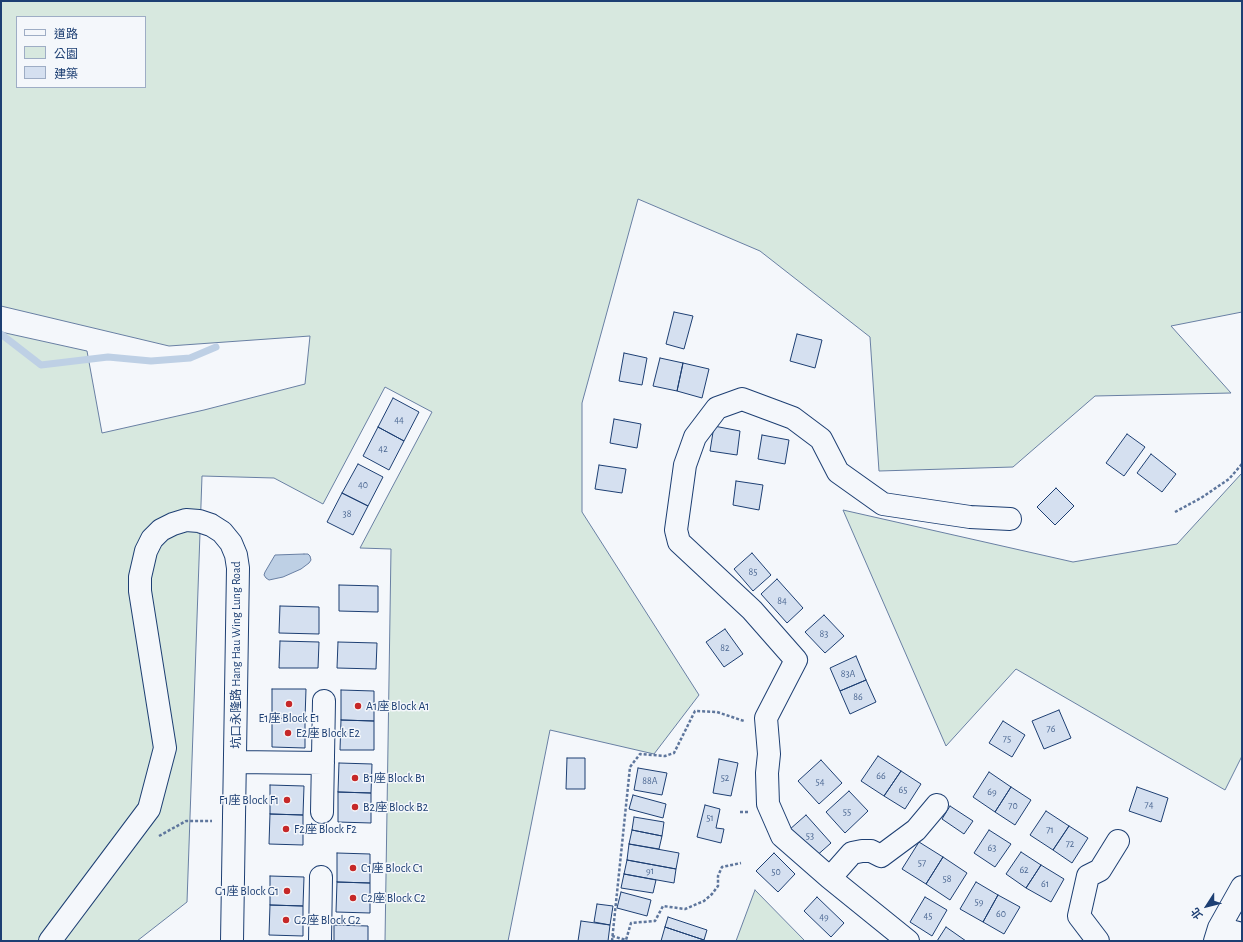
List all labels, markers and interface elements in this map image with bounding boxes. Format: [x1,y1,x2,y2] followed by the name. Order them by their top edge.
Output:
[16,16,146,88] legend
[54,28,78,40] text: 道路
[54,48,78,60] text: 公園
[54,68,78,80] text: 建築
[394,414,404,426] house number: 44
[378,443,388,455] house number: 42
[358,479,368,491] house number: 40
[343,508,351,520] house number: 38
[229,561,243,749] street label: 坑口永隆路 Hang Hau Wing Lung Road
[749,566,757,578] house number: 85
[777,595,787,607] house number: 84
[820,628,828,640] house number: 83
[720,642,730,654] house number: 82
[841,668,855,680] house number: 83A
[853,691,863,703] house number: 86
[284,699,294,709] marker: E1座 Block E1
[366,699,429,713] place label: A1座 Block A1
[353,701,363,711] marker: A1座 Block A1
[258,711,320,725] place label: E1座 Block E1
[1047,723,1055,735] house number: 76
[296,726,360,740] place label: E2座 Block E2
[283,728,293,738] marker: E2座 Block E2
[1003,733,1011,745] house number: 75
[876,770,886,782] house number: 66
[363,771,425,785] place label: B1座 Block B1
[721,772,729,784] house number: 52
[350,773,360,783] marker: B1座 Block B1
[642,775,658,787] house number: 88A
[816,776,824,788] house number: 54
[899,784,907,796] house number: 65
[987,786,997,798] house number: 69
[219,793,279,807] place label: F1座 Block F1
[282,795,292,805] marker: F1座 Block F1
[1145,799,1153,811] house number: 74
[363,800,428,814] place label: B2座 Block B2
[1008,800,1018,812] house number: 70
[350,802,360,812] marker: B2座 Block B2
[843,806,851,818] house number: 55
[706,812,714,824] house number: 51
[294,822,357,836] place label: F2座 Block F2
[281,824,291,834] marker: F2座 Block F2
[1046,824,1054,836] house number: 71
[806,830,814,842] house number: 53
[1066,838,1074,850] house number: 72
[988,842,996,854] house number: 63
[918,857,926,869] house number: 57
[361,861,423,875] place label: C1座 Block C1
[348,863,358,873] marker: C1座 Block C1
[1019,864,1029,876] house number: 62
[646,865,654,877] house number: 91
[771,866,781,878] house number: 50
[943,873,951,885] house number: 58
[1041,878,1049,890] house number: 61
[215,884,279,898] place label: G1座 Block G1
[282,886,292,896] marker: G1座 Block G1
[1187,886,1227,926] north arrow
[361,891,426,905] place label: C2座 Block C2
[348,893,358,903] marker: C2座 Block C2
[975,896,983,908] house number: 59
[1189,906,1205,921] text: 北
[996,908,1006,920] house number: 60
[924,910,932,922] house number: 45
[819,911,829,923] house number: 49
[294,913,361,927] place label: G2座 Block G2
[281,915,291,925] marker: G2座 Block G2

